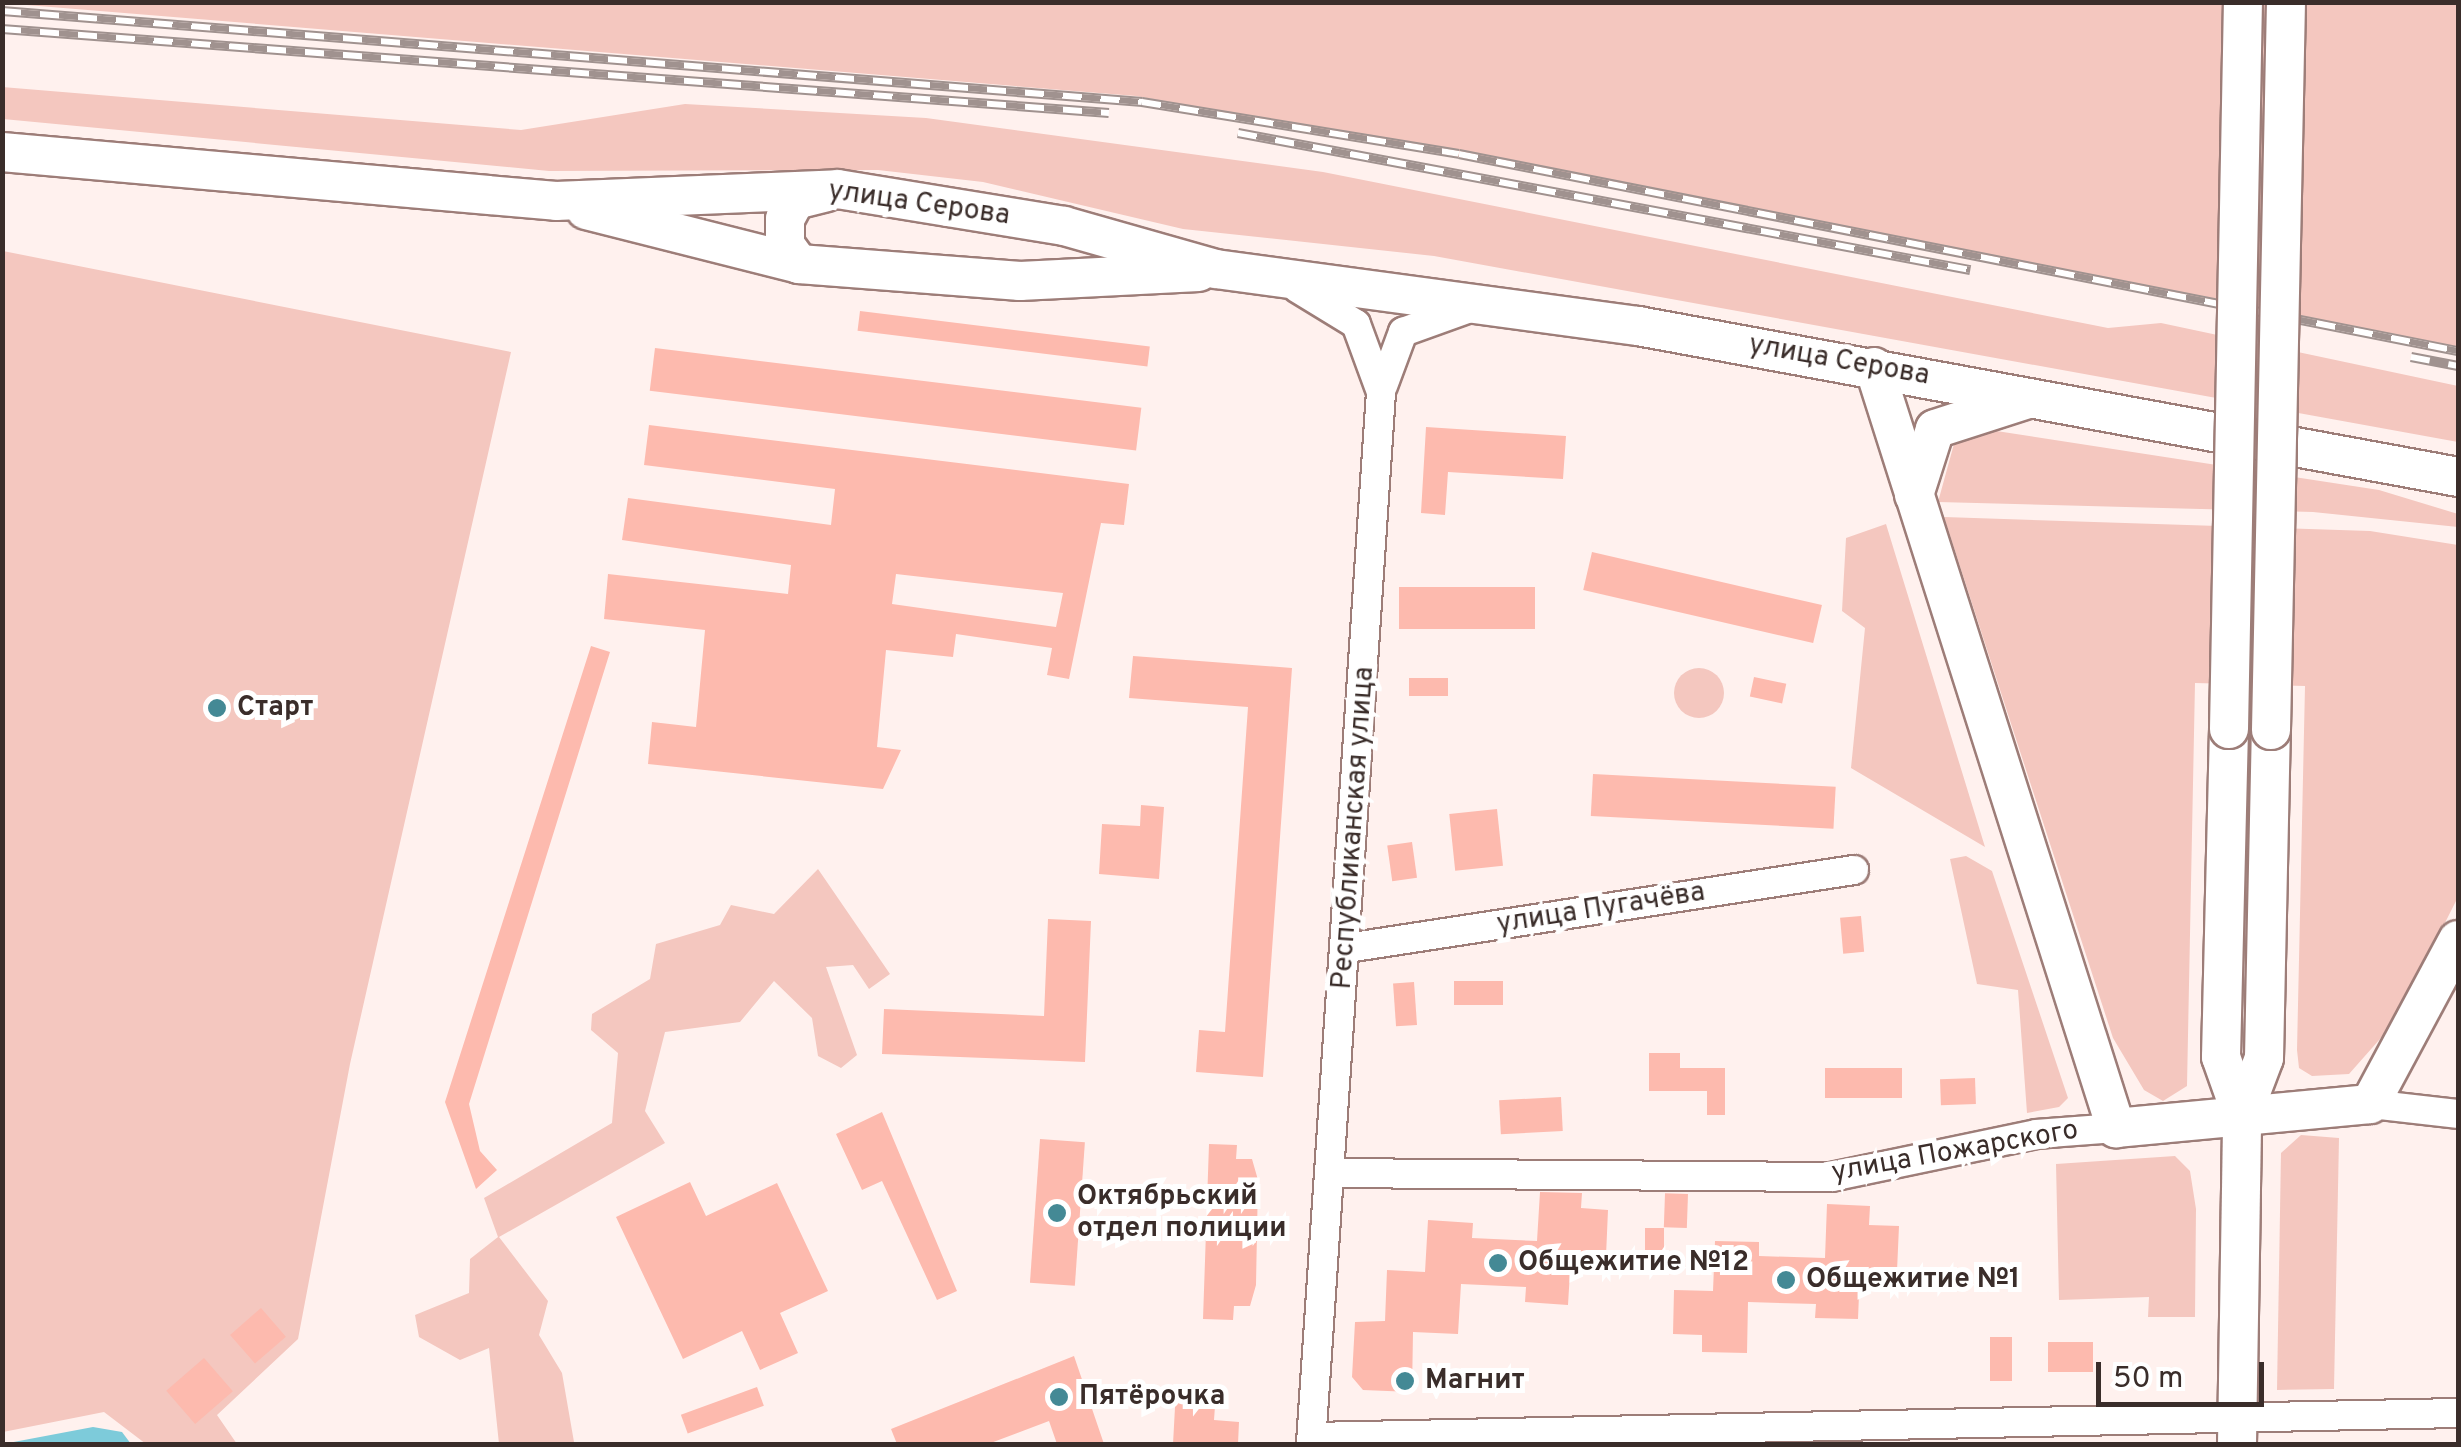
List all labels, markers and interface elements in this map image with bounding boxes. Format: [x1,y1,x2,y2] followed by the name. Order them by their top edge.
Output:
[826,175,1012,233] street label: улица Серова
[1746,329,1932,393] street label: улица Серова
[1326,665,1382,991] street label: Республиканская улица
[237,691,313,725] place label: Старт
[206,697,228,719] marker: Старт
[1495,876,1707,942] street label: улица Пугачёва
[1829,1114,2081,1190] street label: улица Пожарского
[1077,1180,1287,1246] place label: Октябрьский отдел полиции
[1046,1202,1068,1224] marker: Октябрьский отдел полиции
[1518,1246,1749,1280] place label: Общежитие №12
[1487,1252,1509,1274] marker: Общежитие №12
[1806,1263,2020,1297] place label: Общежитие №1
[1775,1269,1797,1291] marker: Общежитие №1
[2101,1342,2268,1404] scale bar
[2113,1361,2183,1398] text: 50 m
[1425,1364,1525,1398] place label: Магнит
[1394,1370,1416,1392] marker: Магнит
[1079,1380,1225,1414] place label: Пятёрочка
[1048,1386,1070,1408] marker: Пятёрочка

